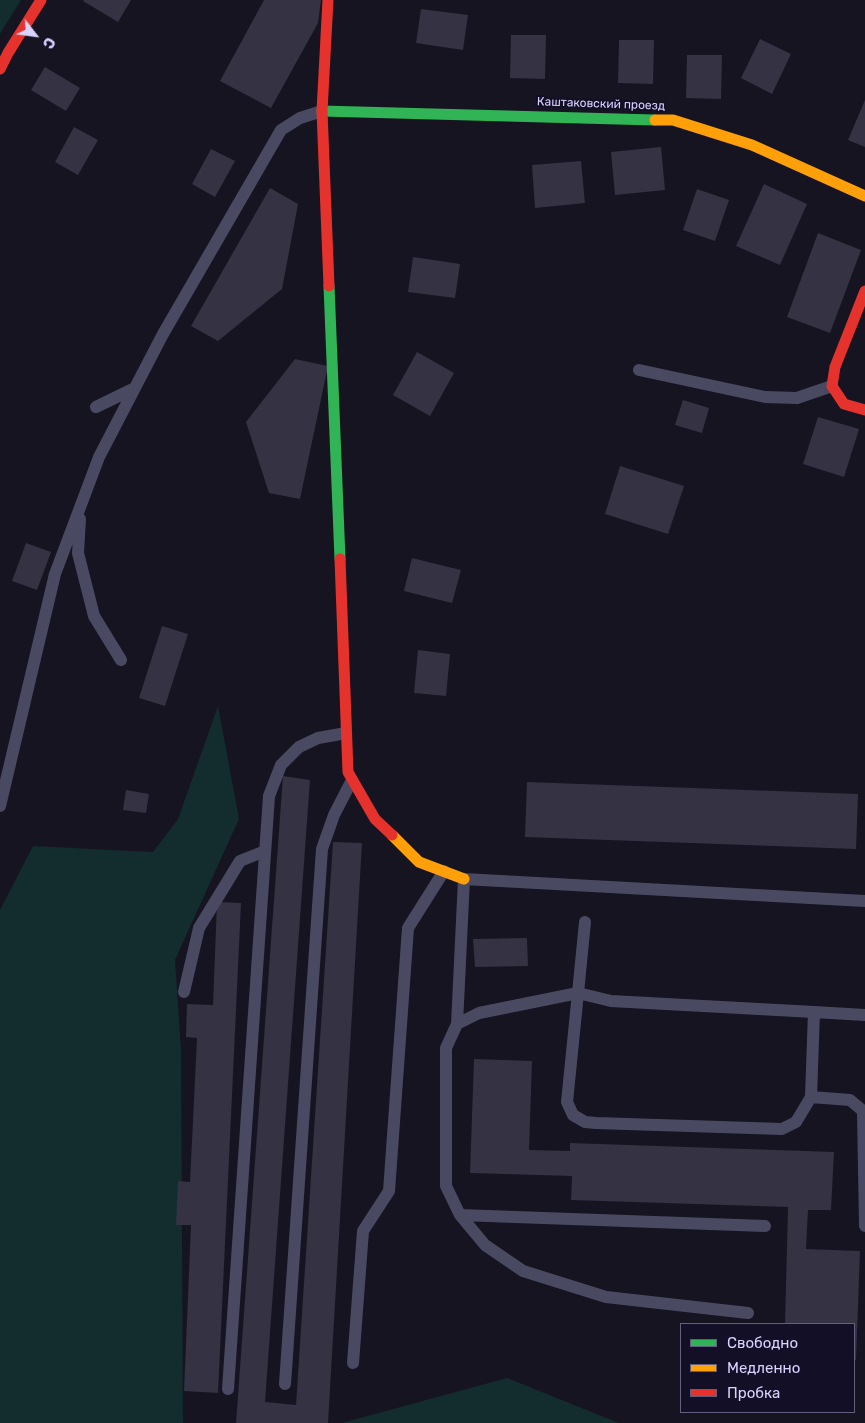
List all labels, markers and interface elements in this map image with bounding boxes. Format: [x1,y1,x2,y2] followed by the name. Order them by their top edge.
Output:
[10,10,60,60] north arrow
[39,34,58,51] text: С
[537,95,665,113] street label: Каштаковский проезд
[680,1323,855,1413] legend
[727,1334,798,1352] text: Свободно
[727,1359,800,1377] text: Медленно
[727,1384,780,1402] text: Пробка

